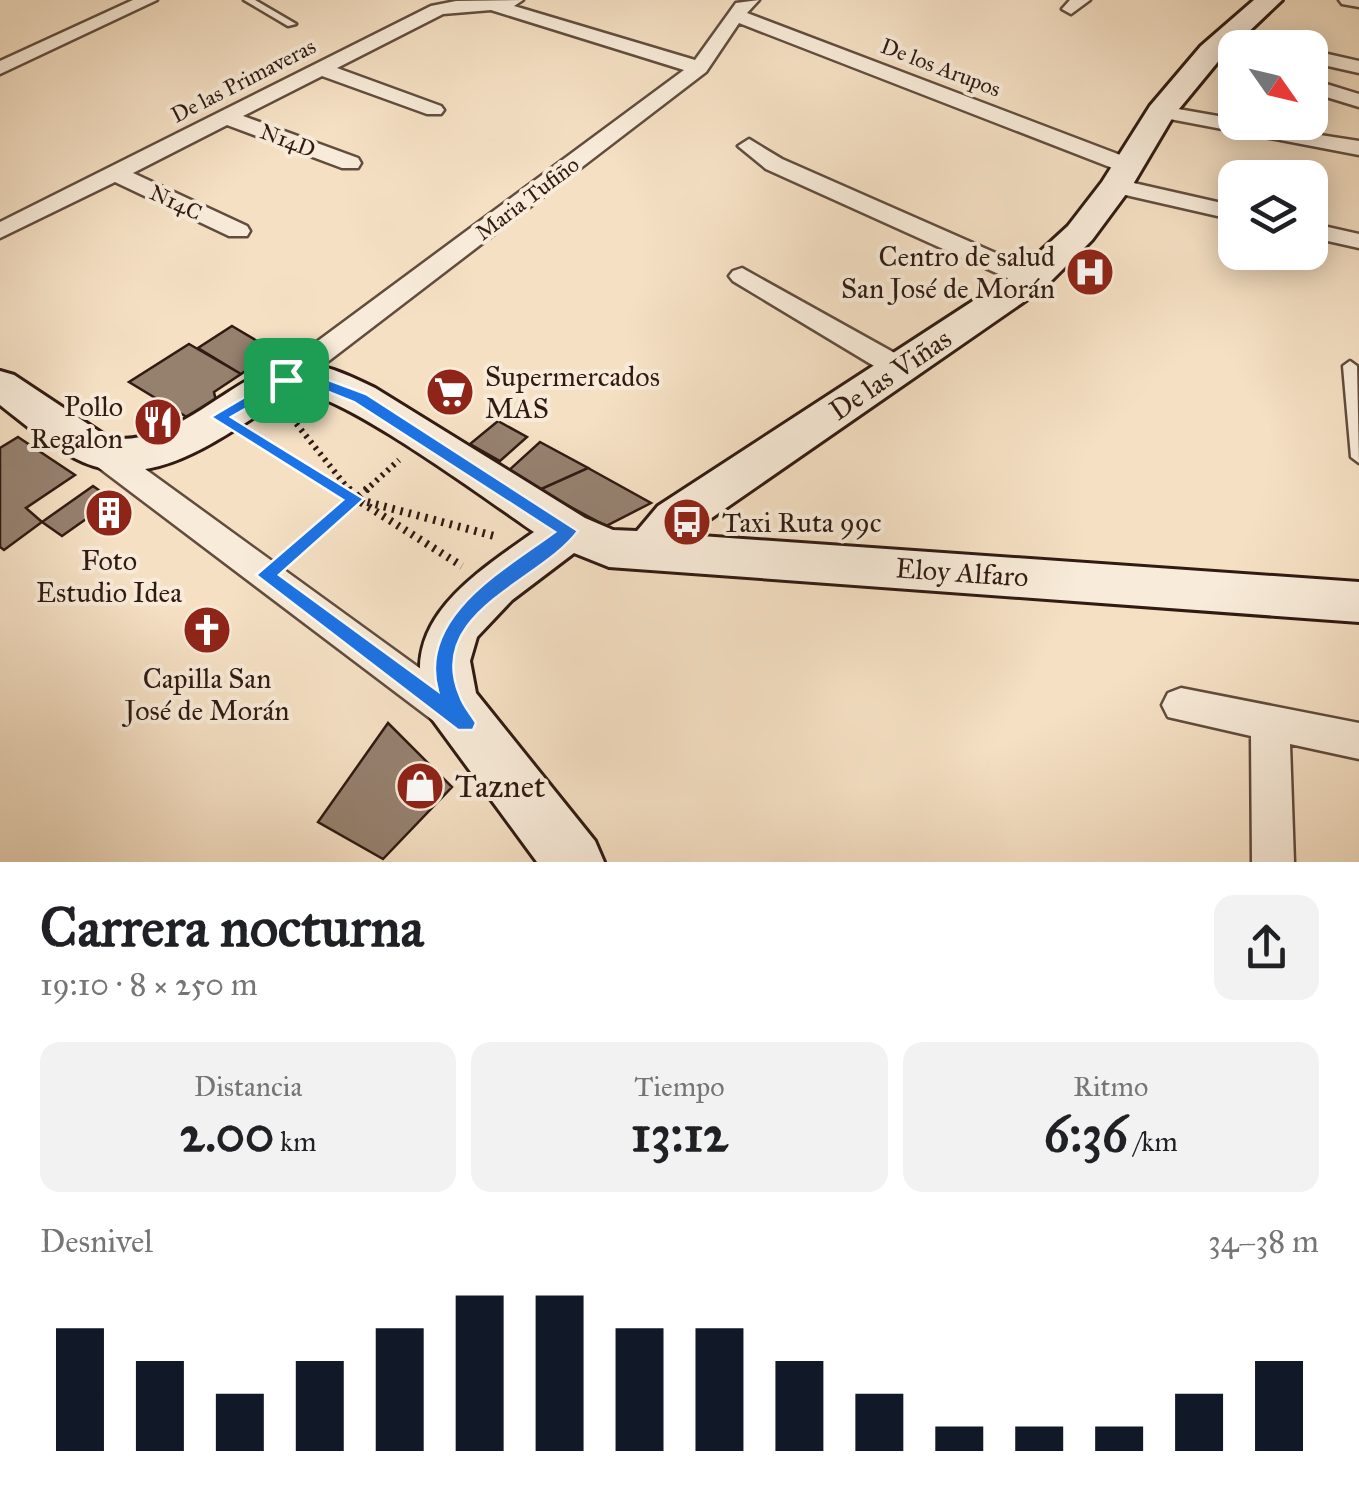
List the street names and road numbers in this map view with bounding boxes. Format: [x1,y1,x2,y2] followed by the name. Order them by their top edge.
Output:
[166,32,320,128] street label: De las Primaveras
[877,32,1005,103] street label: De los Arupos
[256,118,319,163] street label: N14D
[470,151,584,246] street label: Maria Tufiño
[145,179,206,226] street label: N14C
[823,321,958,428] street label: De las Viñas
[894,550,1030,595] street label: Eloy Alfaro

